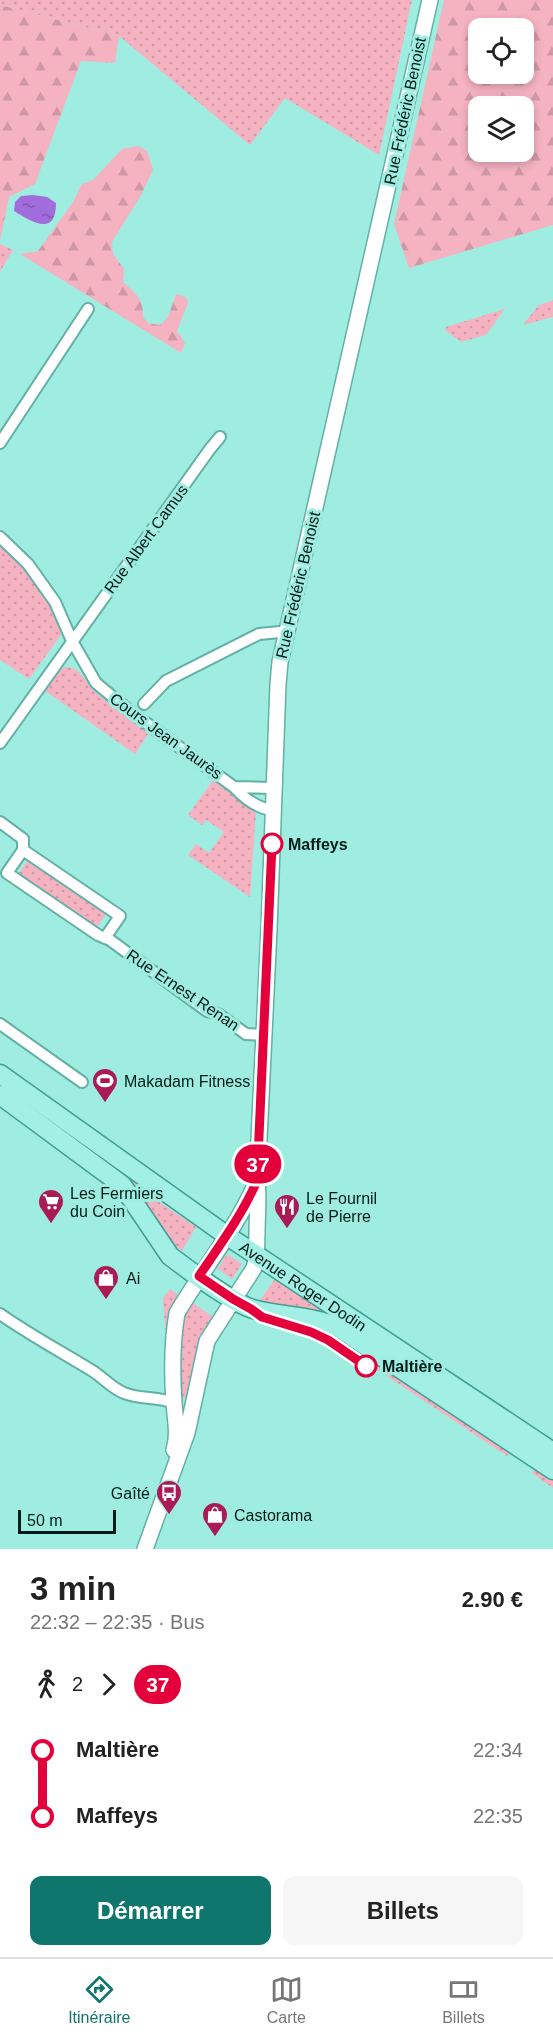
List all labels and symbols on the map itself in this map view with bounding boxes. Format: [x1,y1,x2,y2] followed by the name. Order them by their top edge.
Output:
[381,35,429,186] street label: Rue Frédéric Benoist
[101,481,191,597] street label: Rue Albert Camus
[273,509,323,660] street label: Rue Frédéric Benoist
[107,690,225,782] street label: Cours Jean Jaurès
[261,833,283,855] marker: Maffeys
[288,836,348,853] place label: Maffeys
[124,946,242,1034] street label: Rue Ernest Renan
[90,1066,120,1104] sports icon: Makadam Fitness
[124,1073,250,1090] place label: Makadam Fitness
[231,1144,285,1184] line badge: 37
[70,1185,163,1220] place label: Les Fermiers du Coin
[36,1187,66,1225] supermarket icon: Les Fermiers du Coin
[306,1190,377,1225] place label: Le Fournil de Pierre
[272,1192,302,1230] restaurant icon: Le Fournil de Pierre
[237,1238,370,1334] street label: Avenue Roger Dodin
[91,1263,121,1301] shop icon: Ai
[126,1270,140,1287] place label: Ai
[355,1355,377,1377] marker: Maltière
[382,1358,443,1375] place label: Maltière
[154,1478,184,1516] bus stop icon: Gaîté
[111,1485,150,1502] place label: Gaîté
[200,1500,230,1538] shop icon: Castorama
[18,1507,116,1534] scale bar
[234,1507,312,1524] place label: Castorama

